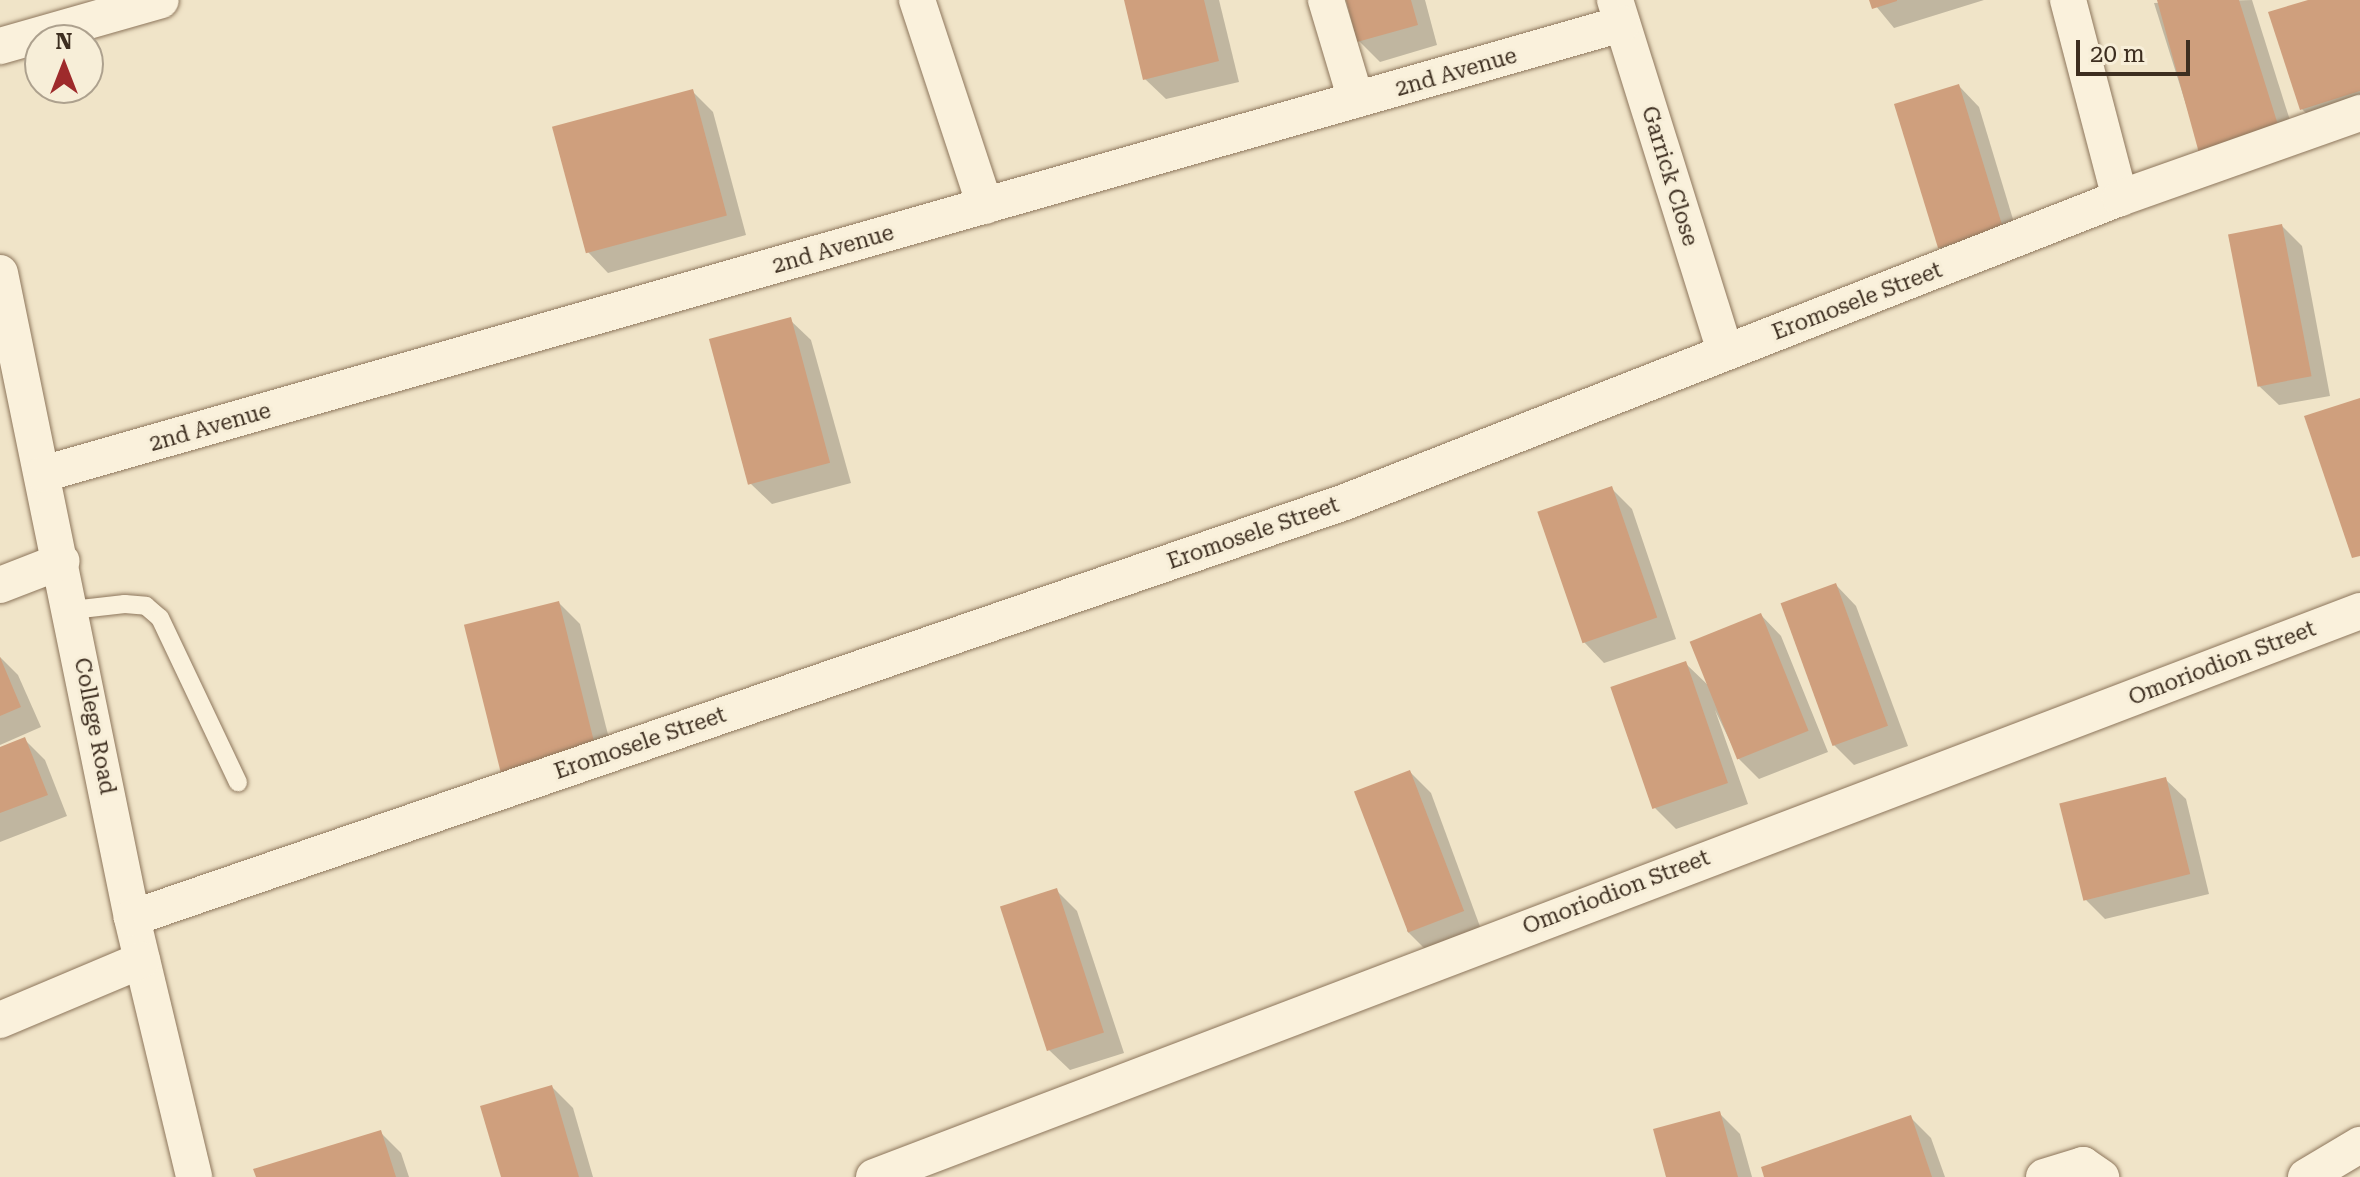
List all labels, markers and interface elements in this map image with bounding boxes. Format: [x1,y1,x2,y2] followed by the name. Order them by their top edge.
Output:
[24,24,104,104] north arrow
[2080,24,2194,74] scale bar
[56,29,72,54] text: N
[2090,40,2145,68] text: 20 m
[1392,42,1520,102] street label: 2nd Avenue
[1636,103,1704,249] street label: Garrick Close
[769,219,897,279] street label: 2nd Avenue
[1768,256,1946,346] street label: Eromosele Street
[146,397,274,457] street label: 2nd Avenue
[1164,491,1342,575] street label: Eromosele Street
[2125,615,2319,711] street label: Omoriodion Street
[69,655,121,797] street label: College Road
[551,701,729,785] street label: Eromosele Street
[1519,844,1713,940] street label: Omoriodion Street

